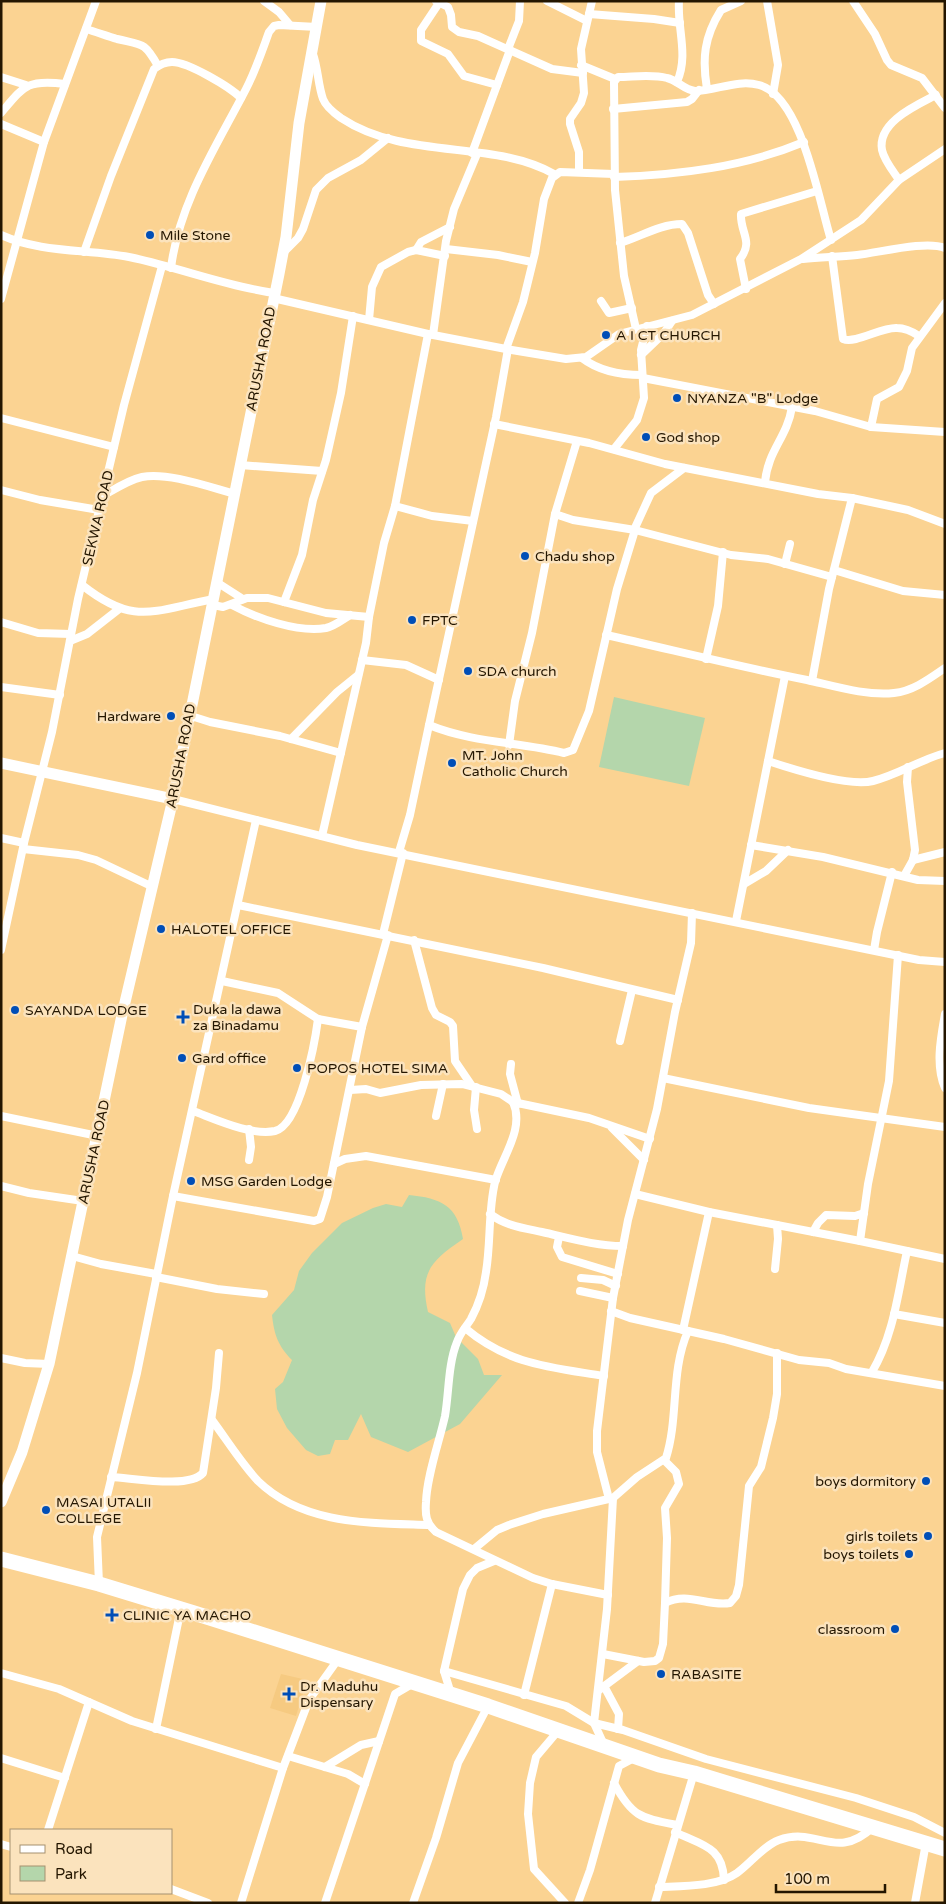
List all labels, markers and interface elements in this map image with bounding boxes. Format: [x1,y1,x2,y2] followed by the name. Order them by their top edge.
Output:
[160,227,231,244] place label: Mile Stone
[144,229,156,241] marker: Mile Stone
[243,305,279,413] street label: ARUSHA ROAD
[616,327,721,344] place label: A I CT CHURCH
[600,329,612,341] marker: A I CT CHURCH
[687,390,818,407] place label: NYANZA "B" Lodge
[671,392,683,404] marker: NYANZA "B" Lodge
[656,429,720,446] place label: God shop
[640,431,652,443] marker: God shop
[79,469,117,567] street label: SEKWA ROAD
[535,548,615,565] place label: Chadu shop
[519,550,531,562] marker: Chadu shop
[422,612,458,629] place label: FPTC
[406,614,418,626] marker: FPTC
[478,663,557,680] place label: SDA church
[462,665,474,677] marker: SDA church
[163,702,199,810] street label: ARUSHA ROAD
[97,708,161,725] place label: Hardware
[165,710,177,722] marker: Hardware
[462,747,568,780] place label: MT. John Catholic Church
[446,757,458,769] marker: MT. John Catholic Church
[171,921,291,938] place label: HALOTEL OFFICE
[155,923,167,935] marker: HALOTEL OFFICE
[193,1001,281,1034] place label: Duka la dawa za Binadamu
[25,1002,147,1019] place label: SAYANDA LODGE
[9,1004,21,1016] marker: SAYANDA LODGE
[177,1011,189,1023] marker: Duka la dawa za Binadamu
[192,1050,266,1067] place label: Gard office
[176,1052,188,1064] marker: Gard office
[307,1060,448,1077] place label: POPOS HOTEL SIMA
[291,1062,303,1074] marker: POPOS HOTEL SIMA
[75,1098,113,1206] street label: ARUSHA ROAD
[201,1173,332,1190] place label: MSG Garden Lodge
[185,1175,197,1187] marker: MSG Garden Lodge
[815,1473,916,1490] place label: boys dormitory
[920,1475,932,1487] marker: boys dormitory
[56,1494,151,1527] place label: MASAI UTALII COLLEGE
[40,1504,52,1516] marker: MASAI UTALII COLLEGE
[846,1528,918,1545] place label: girls toilets
[922,1530,934,1542] marker: girls toilets
[823,1546,899,1563] place label: boys toilets
[903,1548,915,1560] marker: boys toilets
[123,1607,251,1624] place label: CLINIC YA MACHO
[105,1608,119,1622] marker: CLINIC YA MACHO
[818,1621,885,1638] place label: classroom
[889,1623,901,1635] marker: classroom
[671,1666,742,1683] place label: RABASITE
[655,1668,667,1680] marker: RABASITE
[300,1678,378,1711] place label: Dr. Maduhu Dispensary
[282,1687,296,1701] marker: Dr. Maduhu Dispensary
[10,1829,172,1894] legend
[55,1840,93,1858] text: Road
[776,1862,885,1894] scale bar
[55,1865,87,1883] text: Park
[784,1870,830,1888] text: 100 m

